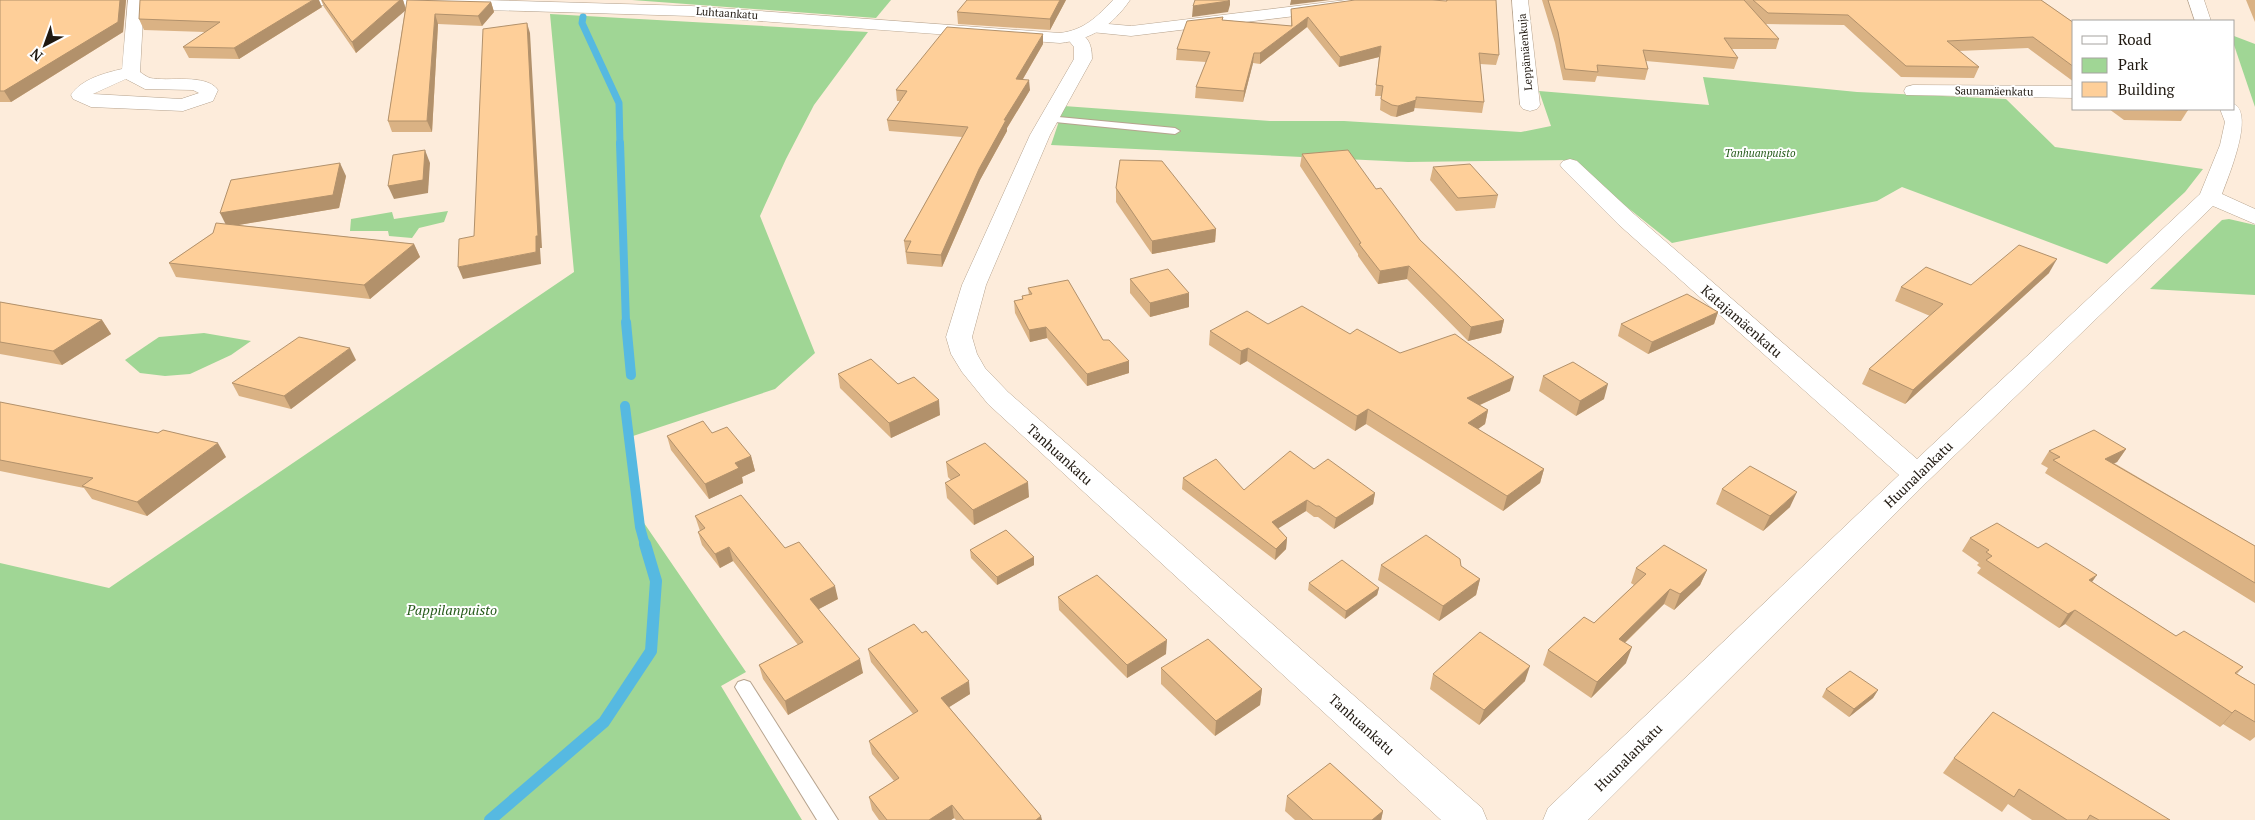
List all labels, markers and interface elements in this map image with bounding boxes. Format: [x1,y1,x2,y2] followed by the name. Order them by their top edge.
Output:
[696,4,759,22] street label: Luhtaankatu
[1515,12,1535,91] street label: Leppämäenkuja
[20,20,70,70] north arrow
[2072,20,2235,110] legend
[2118,29,2151,49] text: Road
[26,44,46,66] text: N
[2118,54,2148,74] text: Park
[2118,79,2176,99] text: Building
[1955,83,2034,99] street label: Saunamäenkatu
[1724,146,1796,160] park label: Tanhuanpuisto
[1697,281,1787,361] street label: Katajamäenkatu
[1023,419,1097,489] street label: Tanhuankatu
[1879,436,1957,512] street label: Huunalankatu
[406,600,497,619] park label: Pappilanpuisto
[1325,689,1399,759] street label: Tanhuankatu
[1590,719,1666,795] street label: Huunalankatu

